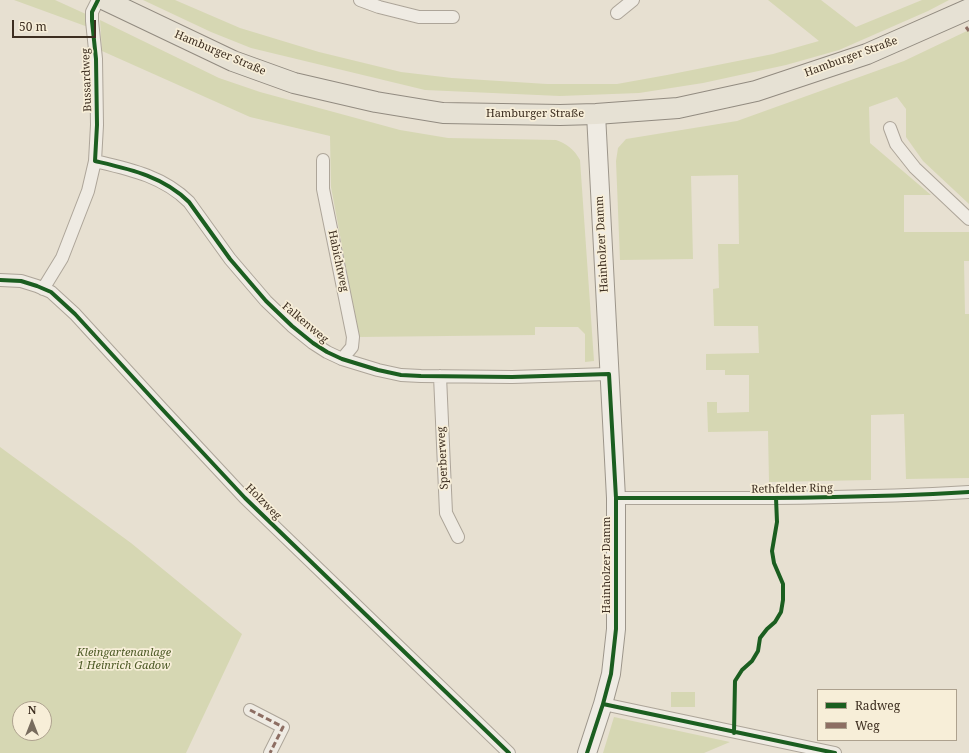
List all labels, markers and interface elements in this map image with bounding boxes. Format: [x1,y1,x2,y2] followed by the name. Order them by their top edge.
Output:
[14,12,98,38] scale bar
[19,18,47,35] text: 50 m
[172,28,268,78] street label: Hamburger Straße
[803,34,899,80] street label: Hamburger Straße
[79,48,95,112] street label: Bussardweg
[486,107,584,121] street label: Hamburger Straße
[593,195,611,293] street label: Hainholzer Damm
[325,229,351,293] street label: Habichtweg
[279,300,331,346] street label: Falkenweg
[435,426,451,490] street label: Sperberweg
[242,481,284,523] street label: Holzweg
[751,482,833,496] street label: Rethfelder Ring
[600,517,614,613] street label: Hainholzer Damm
[77,646,171,672] park label: Kleingartenanlage 1 Heinrich Gadow
[817,689,957,741] legend
[855,697,900,714] text: Radweg
[12,701,52,741] north arrow
[28,702,36,717] text: N
[855,717,880,734] text: Weg

